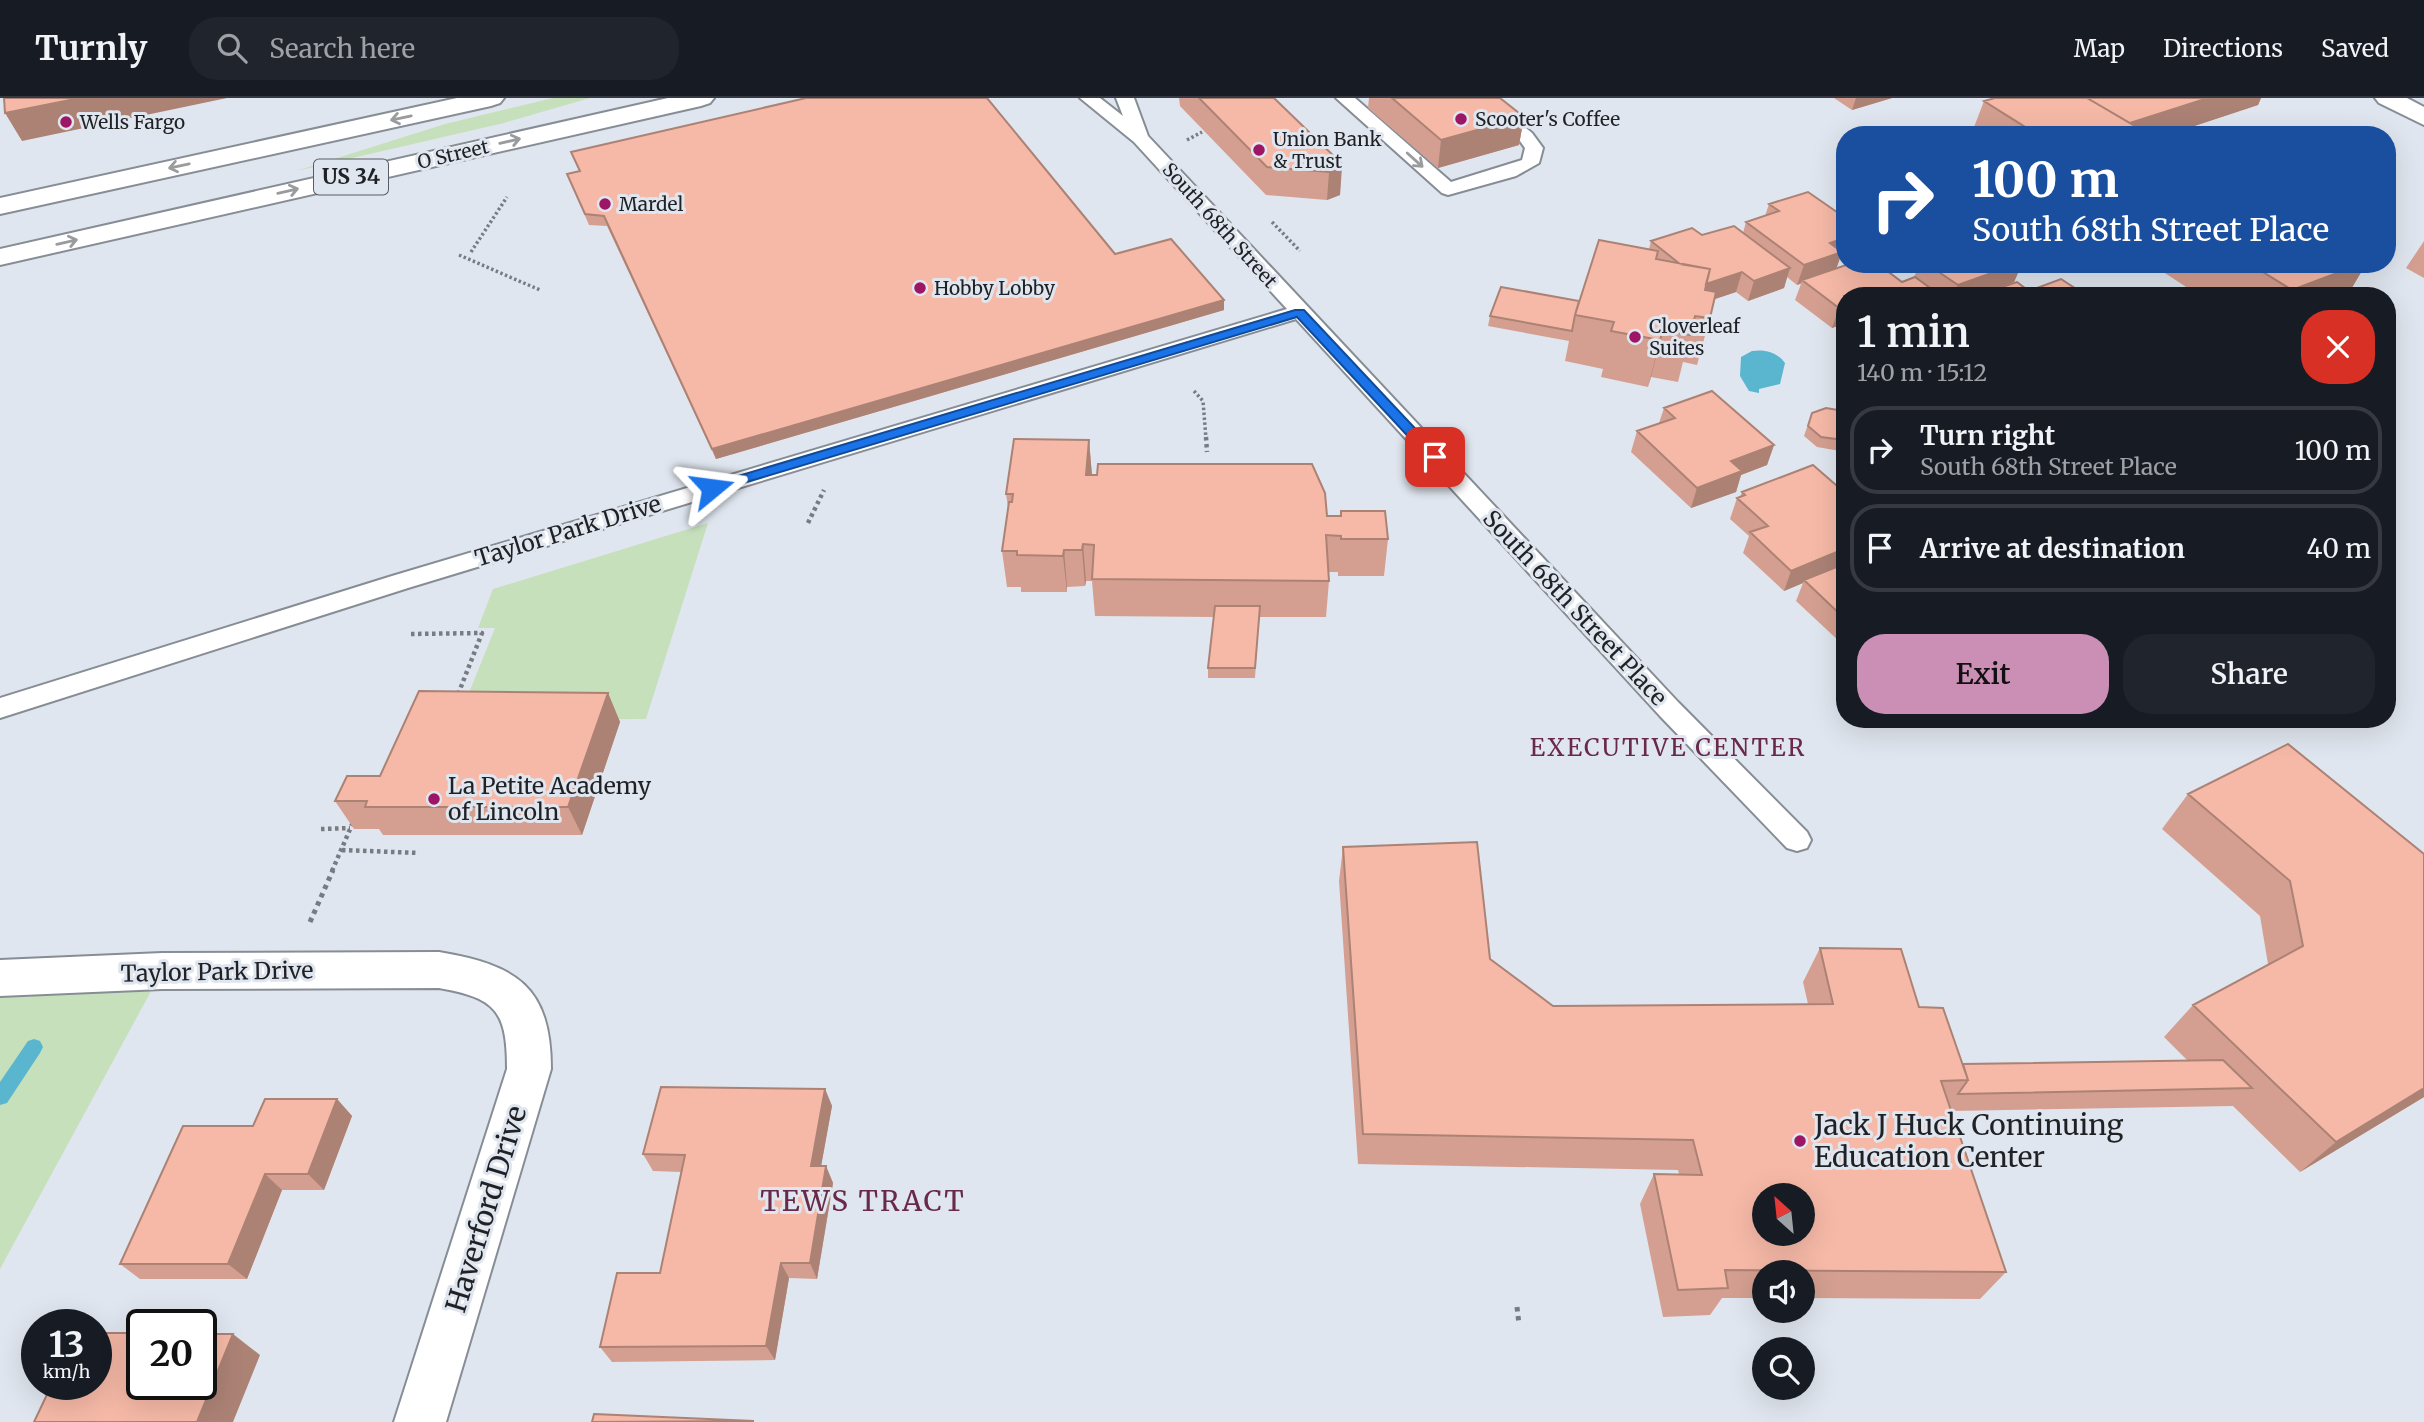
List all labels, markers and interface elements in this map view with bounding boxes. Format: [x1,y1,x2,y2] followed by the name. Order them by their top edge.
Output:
[189,17,679,80] search box
[35,28,147,69] text: Turnly
[213,29,251,67] icon: search
[269,32,415,65] text: Search here
[2074,33,2125,64] text: Map
[2163,33,2283,64] text: Directions
[2321,33,2389,64] text: Saved
[1475,107,1620,131] place label: Scooter's Coffee
[79,110,185,134] place label: Wells Fargo
[390,111,413,125] one-way arrow
[1453,111,1469,127] marker: Scooter's Coffee
[58,114,74,130] marker: Wells Fargo
[1273,127,1382,173] place label: Union Bank & Trust
[415,134,492,174] street label: O Street
[498,134,521,148] one-way arrow
[1251,142,1267,158] marker: Union Bank & Trust
[1972,149,2119,210] text: 100 m
[1405,152,1423,168] one-way arrow
[1857,154,1948,245] icon: right
[1158,157,1283,293] street label: South 68th Street
[168,160,191,174] one-way arrow
[314,160,388,194] road number: US 34
[276,184,299,198] one-way arrow
[619,192,683,216] place label: Mardel
[597,196,613,212] marker: Mardel
[1972,210,2329,250] text: South 68th Street Place
[55,235,77,248] one-way arrow
[934,276,1055,300] place label: Hobby Lobby
[912,280,928,296] marker: Hobby Lobby
[1857,306,1970,358] text: 1 min
[2301,310,2375,384] button: close
[1649,314,1741,360] place label: Cloverleaf Suites
[1627,329,1643,345] marker: Cloverleaf Suites
[1857,358,1987,387] text: 140 m · 15:12
[1920,419,2055,452] text: Turn right
[1405,427,1465,487] pin
[1861,431,1899,469] icon: right
[2295,434,2371,467] text: 100 m
[1416,438,1454,476] icon: arrive
[675,451,749,525] position arrow
[1920,452,2177,481] text: South 68th Street Place
[471,488,664,573] street label: Taylor Park Drive
[1477,504,1674,711] street label: South 68th Street Place
[1861,529,1899,567] icon: arrive
[1920,532,2185,565] text: Arrive at destination
[2307,532,2371,565] text: 40 m
[1857,634,2109,714] button: Exit
[2123,634,2375,714] button: Share
[1530,732,1806,763] district label: EXECUTIVE CENTER
[448,771,652,826] place label: La Petite Academy of Lincoln
[426,791,442,807] marker: La Petite Academy of Lincoln
[120,955,314,988] street label: Taylor Park Drive
[437,1101,535,1317] street label: Haverford Drive
[1813,1107,2124,1175] place label: Jack J Huck Continuing Education Center
[1792,1133,1808,1149] marker: Jack J Huck Continuing Education Center
[760,1183,966,1219] district label: TEWS TRACT
[1752,1183,1815,1246] north arrow
[1752,1183,1815,1400] map controls
[1752,1260,1815,1323] button: sound
[126,1309,217,1400] speed limit sign: 20
[49,1323,84,1367] text: 13
[1752,1337,1815,1400] button: search
[43,1360,90,1383] text: km/h

